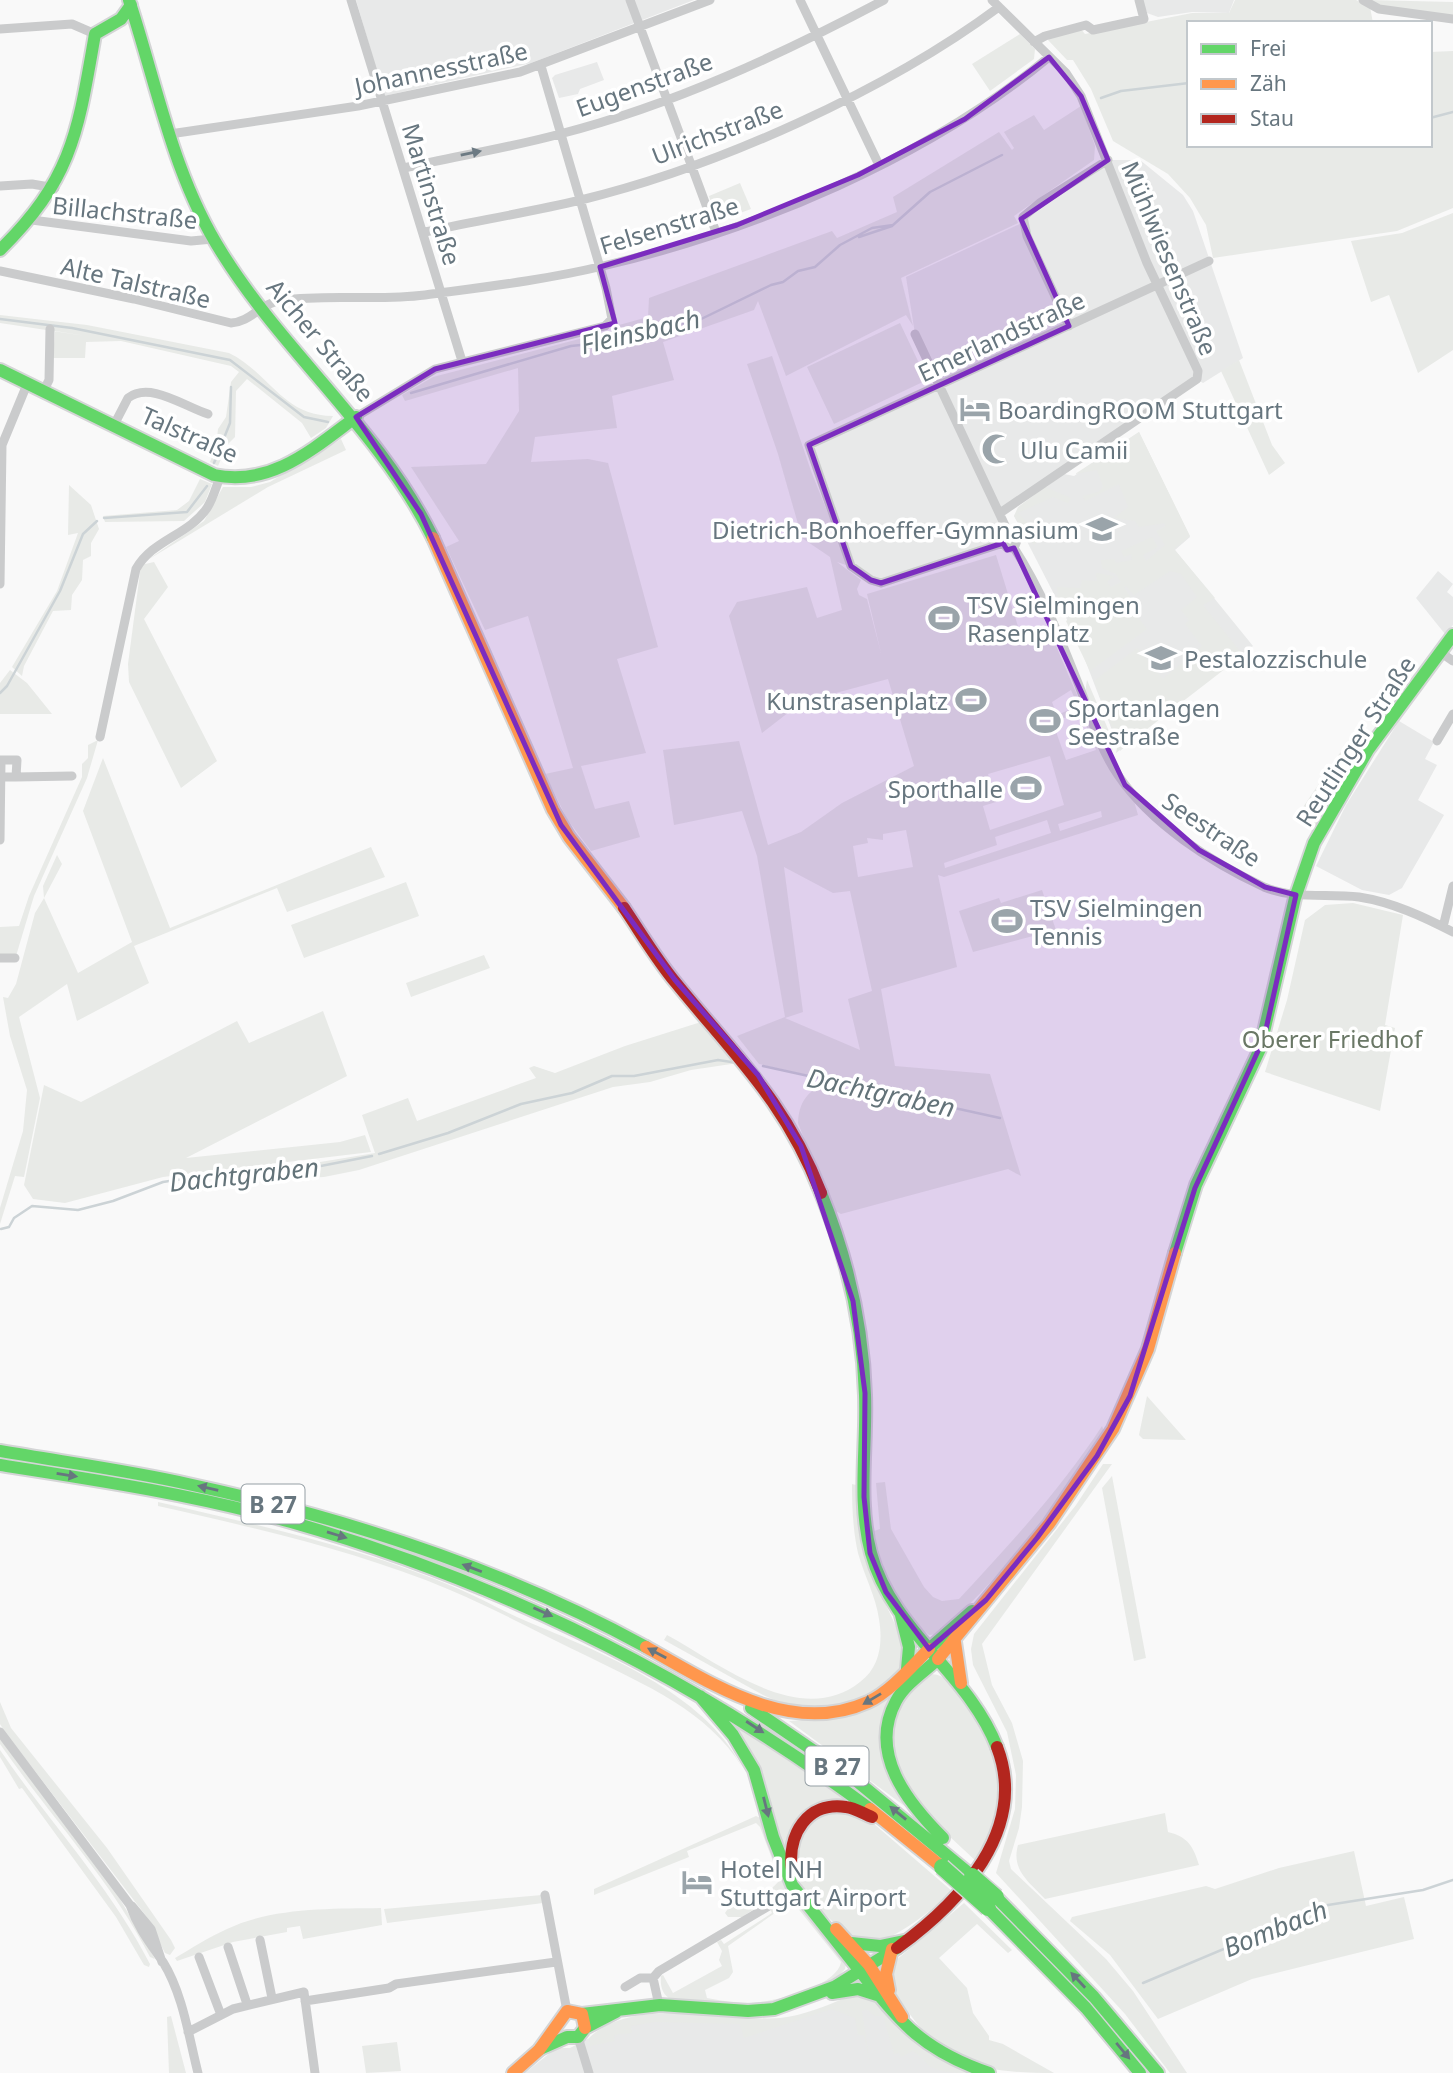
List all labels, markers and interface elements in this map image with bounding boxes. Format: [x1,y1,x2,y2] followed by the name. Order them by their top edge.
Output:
[1187,21,1432,147] legend
[350,34,530,103] street label: Johannesstraße
[1250,34,1286,62] text: Frei
[571,44,717,124] street label: Eugenstraße
[1250,69,1287,97] text: Zäh
[647,92,787,172] street label: Ulrichstraße
[1250,104,1294,132] text: Stau
[395,119,469,269] street label: Martinstraße
[460,147,482,158] one-way arrow
[1114,156,1226,360] street label: Mühlwiesenstraße
[51,188,199,236] street label: Billachstraße
[595,188,743,262] street label: Felsenstraße
[58,249,214,315] street label: Alte Talstraße
[260,272,382,408] street label: Aicher Straße
[912,283,1090,389] street label: Emerlandstraße
[577,300,703,362] water label: Fleinsbach
[958,392,992,426] hotel icon: BoardingROOM Stuttgart
[998,393,1283,426] place label: BoardingROOM Stuttgart
[136,398,244,470] street label: Talstraße
[980,432,1014,466] mosque icon: Ulu Camii
[1020,433,1128,466] place label: Ulu Camii
[1085,512,1119,546] school or university icon: Dietrich-Bonhoeffer-Gymnasium
[712,513,1079,546] place label: Dietrich-Bonhoeffer-Gymnasium
[967,588,1140,649] place label: TSV Sielmingen Rasenplatz
[927,601,961,635] sports icon: TSV Sielmingen Rasenplatz
[1144,641,1178,675] school or university icon: Pestalozzischule
[1184,642,1367,675] place label: Pestalozzischule
[1288,649,1422,833] street label: Reutlinger Straße
[954,683,988,717] sports icon: Kunstrasenplatz
[766,684,948,717] place label: Kunstrasenplatz
[1068,691,1220,752] place label: Sportanlagen Seestraße
[1028,704,1062,738] sports icon: Sportanlagen Seestraße
[1009,771,1043,805] sports icon: Sporthalle
[888,772,1003,805] place label: Sporthalle
[1156,784,1268,874] street label: Seestraße
[1030,891,1203,952] place label: TSV Sielmingen Tennis
[990,904,1024,938] sports icon: TSV Sielmingen Tennis
[1242,1022,1424,1055] park label: Oberer Friedhof
[804,1059,958,1125] water label: Dachtgraben
[167,1148,321,1200] water label: Dachtgraben
[57,1470,79,1481] one-way arrow
[197,1483,219,1494] one-way arrow
[242,1484,304,1524] road number: B 27
[327,1531,348,1541] one-way arrow
[462,1562,483,1573] one-way arrow
[533,1606,553,1618] one-way arrow
[647,1647,667,1658] one-way arrow
[862,1693,881,1705] one-way arrow
[746,1720,765,1733] one-way arrow
[806,1746,868,1786] road number: B 27
[761,1796,772,1818] one-way arrow
[889,1805,907,1820] one-way arrow
[720,1852,907,1913] place label: Hotel NH Stuttgart Airport
[680,1865,714,1899] hotel icon: Hotel NH Stuttgart Airport
[1217,1891,1333,1965] water label: Bombach
[1070,1972,1087,1989] one-way arrow
[1115,2042,1130,2060] one-way arrow

